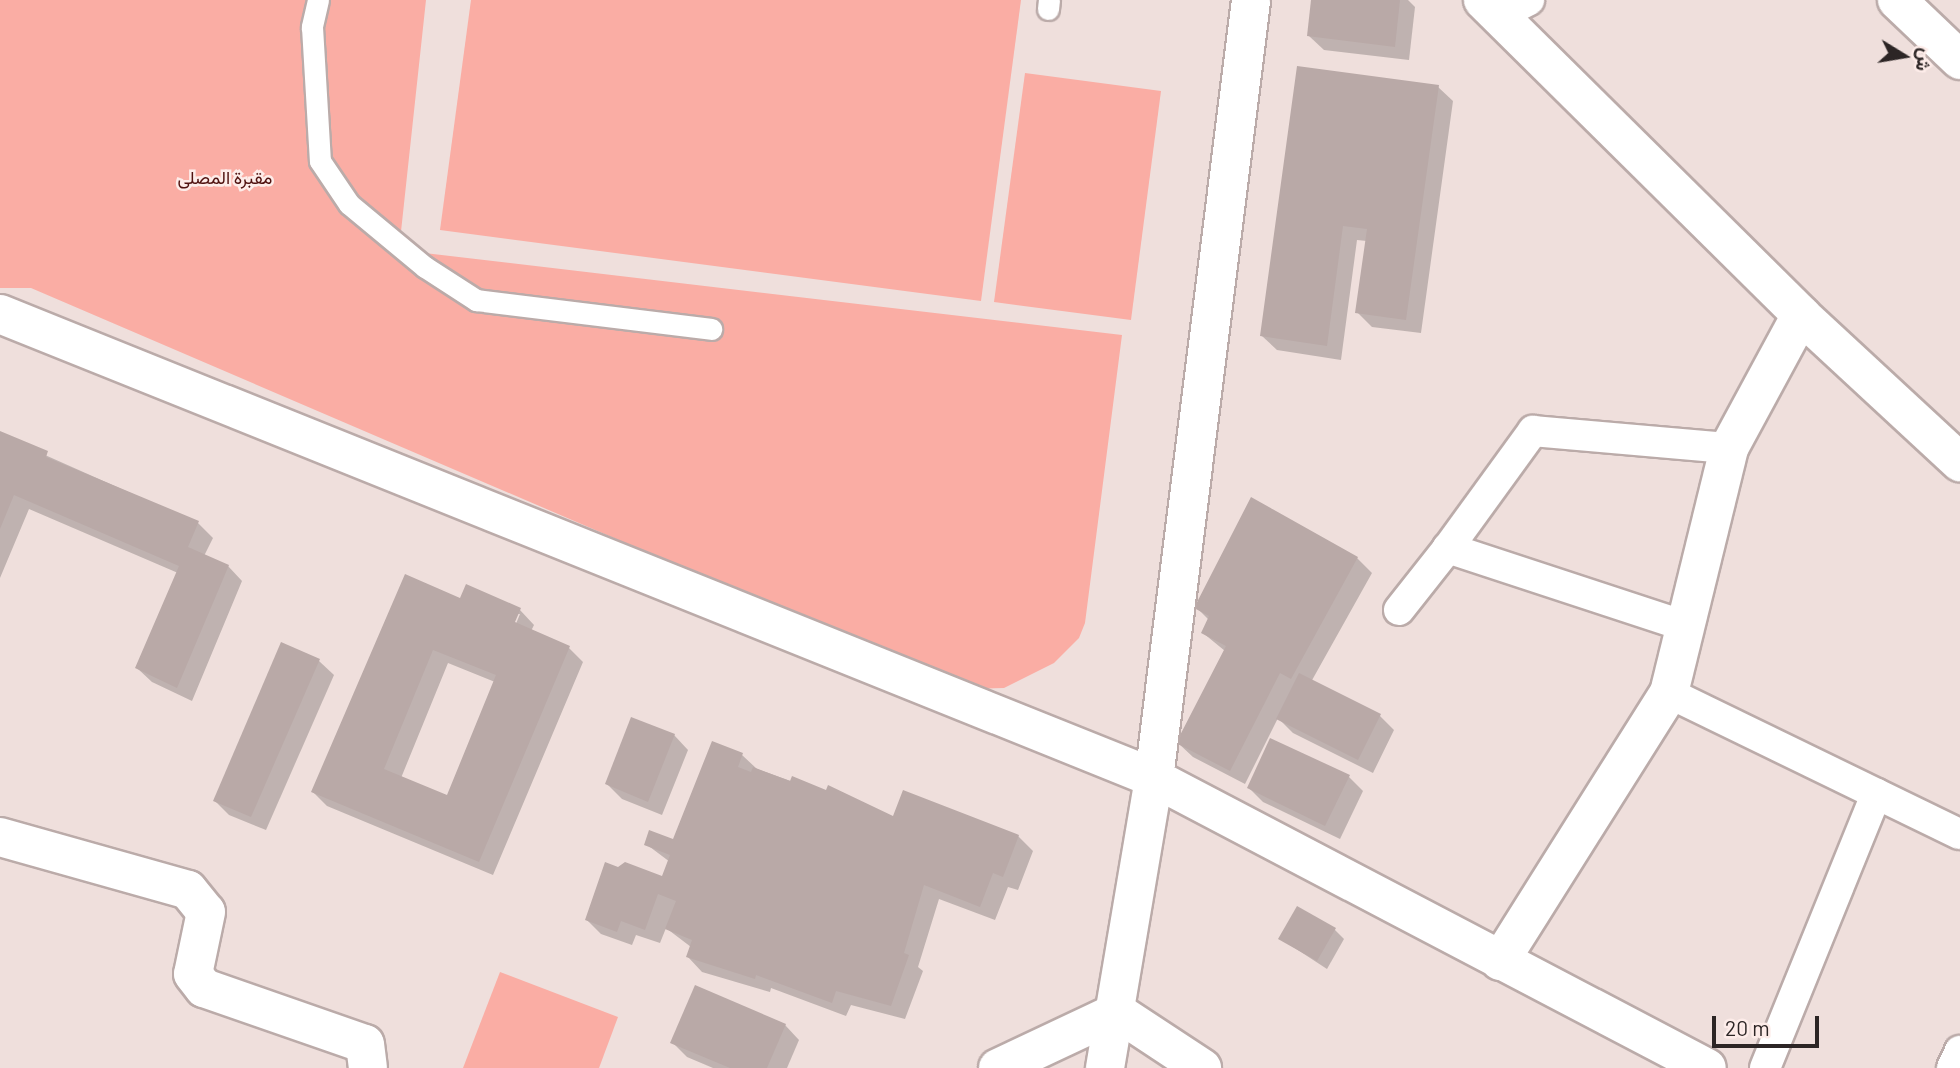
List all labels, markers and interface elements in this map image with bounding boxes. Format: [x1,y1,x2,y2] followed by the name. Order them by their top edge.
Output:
[1869,21,1939,91] north arrow
[1912,47,1939,74] text: ش
[178,166,272,188] park label: مقبرة المصلى
[1715,1002,1822,1046] scale bar
[1725,1015,1770,1040] text: 20 m

